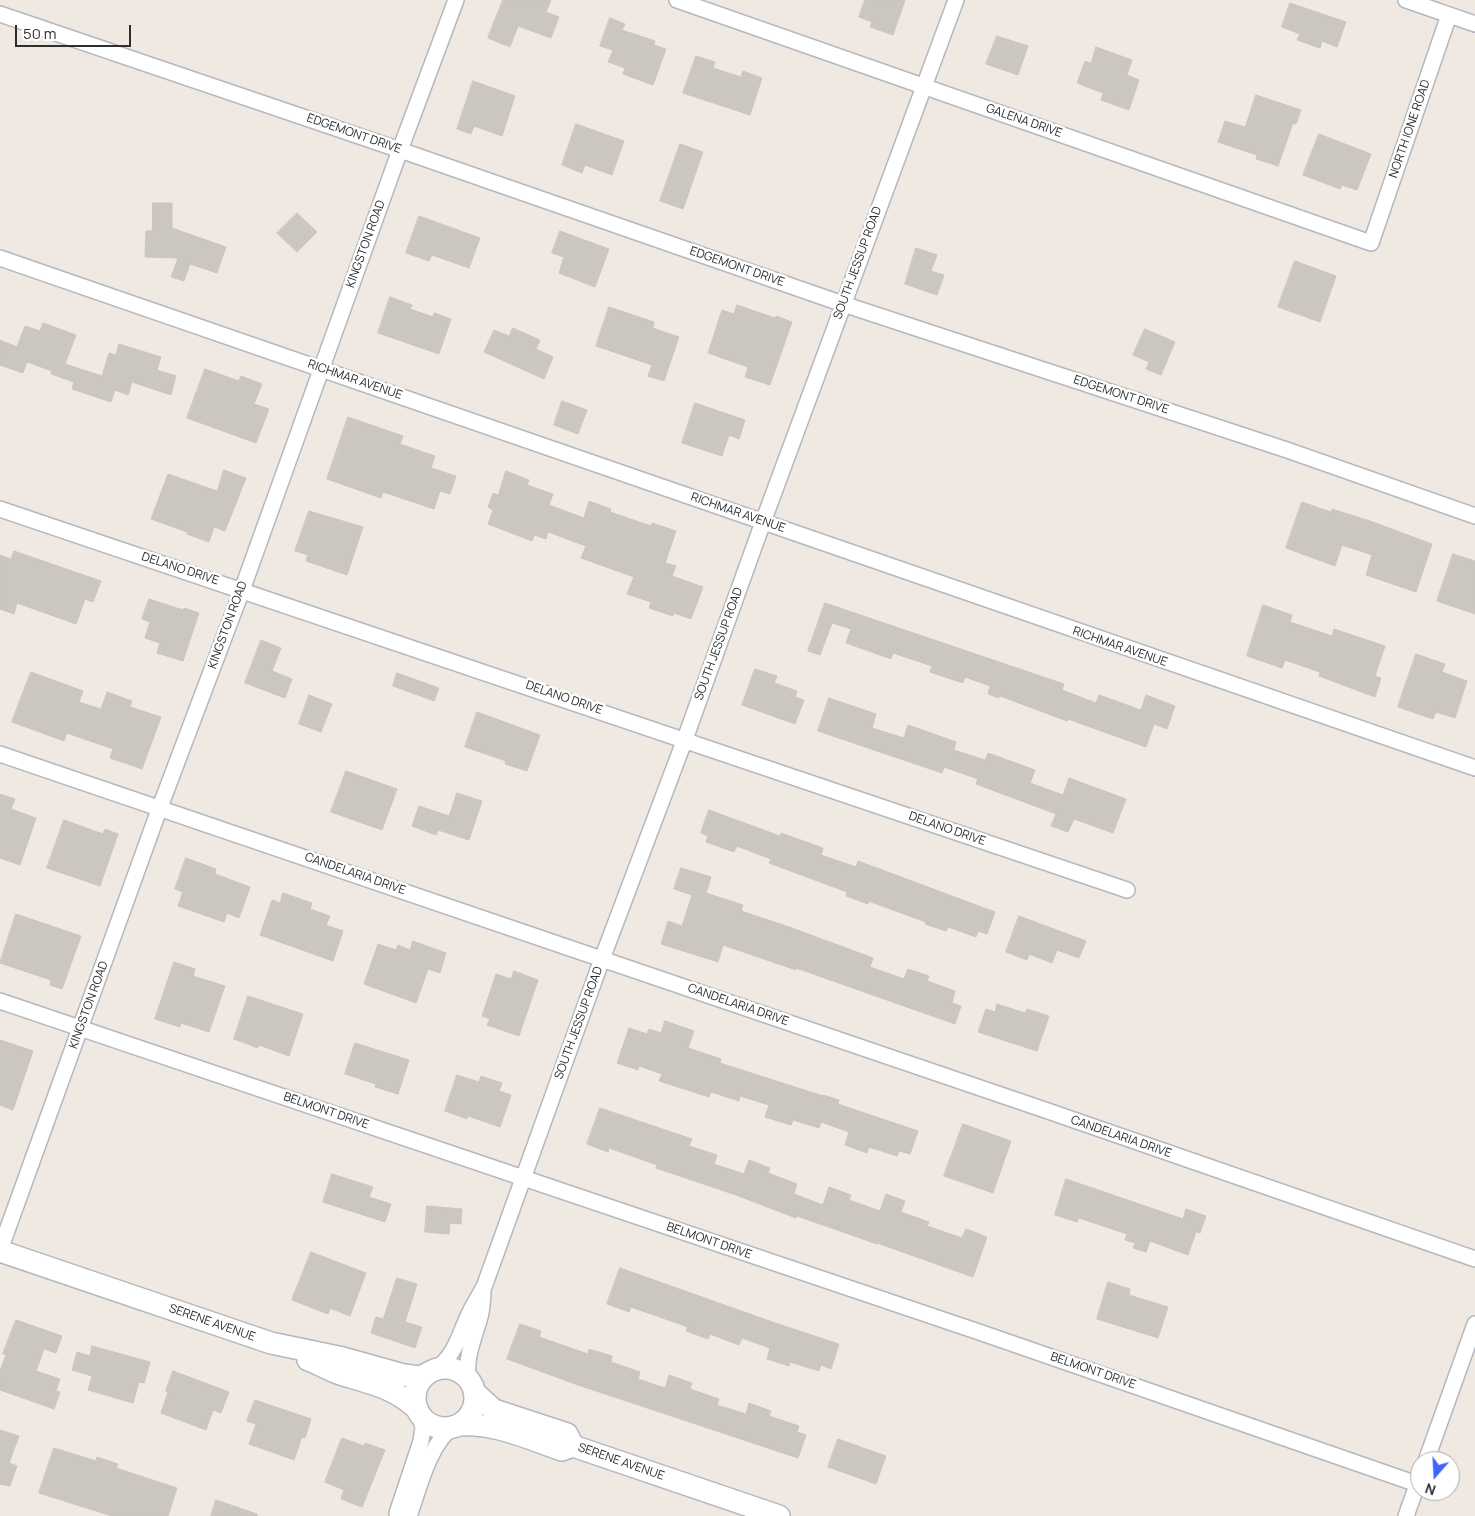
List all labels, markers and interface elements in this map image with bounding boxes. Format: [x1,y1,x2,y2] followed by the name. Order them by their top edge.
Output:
[18,15,134,47] scale bar
[23,23,57,44] text: 50 m
[1386,78,1434,180] street label: NORTH IONE ROAD
[984,101,1064,141] street label: GALENA DRIVE
[305,111,403,157] street label: EDGEMONT DRIVE
[343,198,389,290] street label: KINGSTON ROAD
[831,205,885,321] street label: SOUTH JESSUP ROAD
[688,244,786,290] street label: EDGEMONT DRIVE
[306,357,404,403] street label: RICHMAR AVENUE
[1072,373,1170,417] street label: EDGEMONT DRIVE
[689,490,787,536] street label: RICHMAR AVENUE
[140,550,220,588] street label: DELANO DRIVE
[205,579,251,671] street label: KINGSTON ROAD
[692,586,746,702] street label: SOUTH JESSUP ROAD
[1071,624,1169,670] street label: RICHMAR AVENUE
[524,678,604,718] street label: DELANO DRIVE
[907,809,987,849] street label: DELANO DRIVE
[303,850,407,898] street label: CANDELARIA DRIVE
[66,959,112,1051] street label: KINGSTON ROAD
[552,965,606,1081] street label: SOUTH JESSUP ROAD
[686,981,790,1029] street label: CANDELARIA DRIVE
[281,1090,371,1132] street label: BELMONT DRIVE
[1069,1113,1173,1161] street label: CANDELARIA DRIVE
[664,1220,754,1262] street label: BELMONT DRIVE
[167,1301,257,1345] street label: SERENE AVENUE
[1048,1350,1138,1392] street label: BELMONT DRIVE
[576,1440,666,1484] street label: SERENE AVENUE
[1410,1451,1460,1501] north arrow
[1422,1479,1438,1500] text: N

